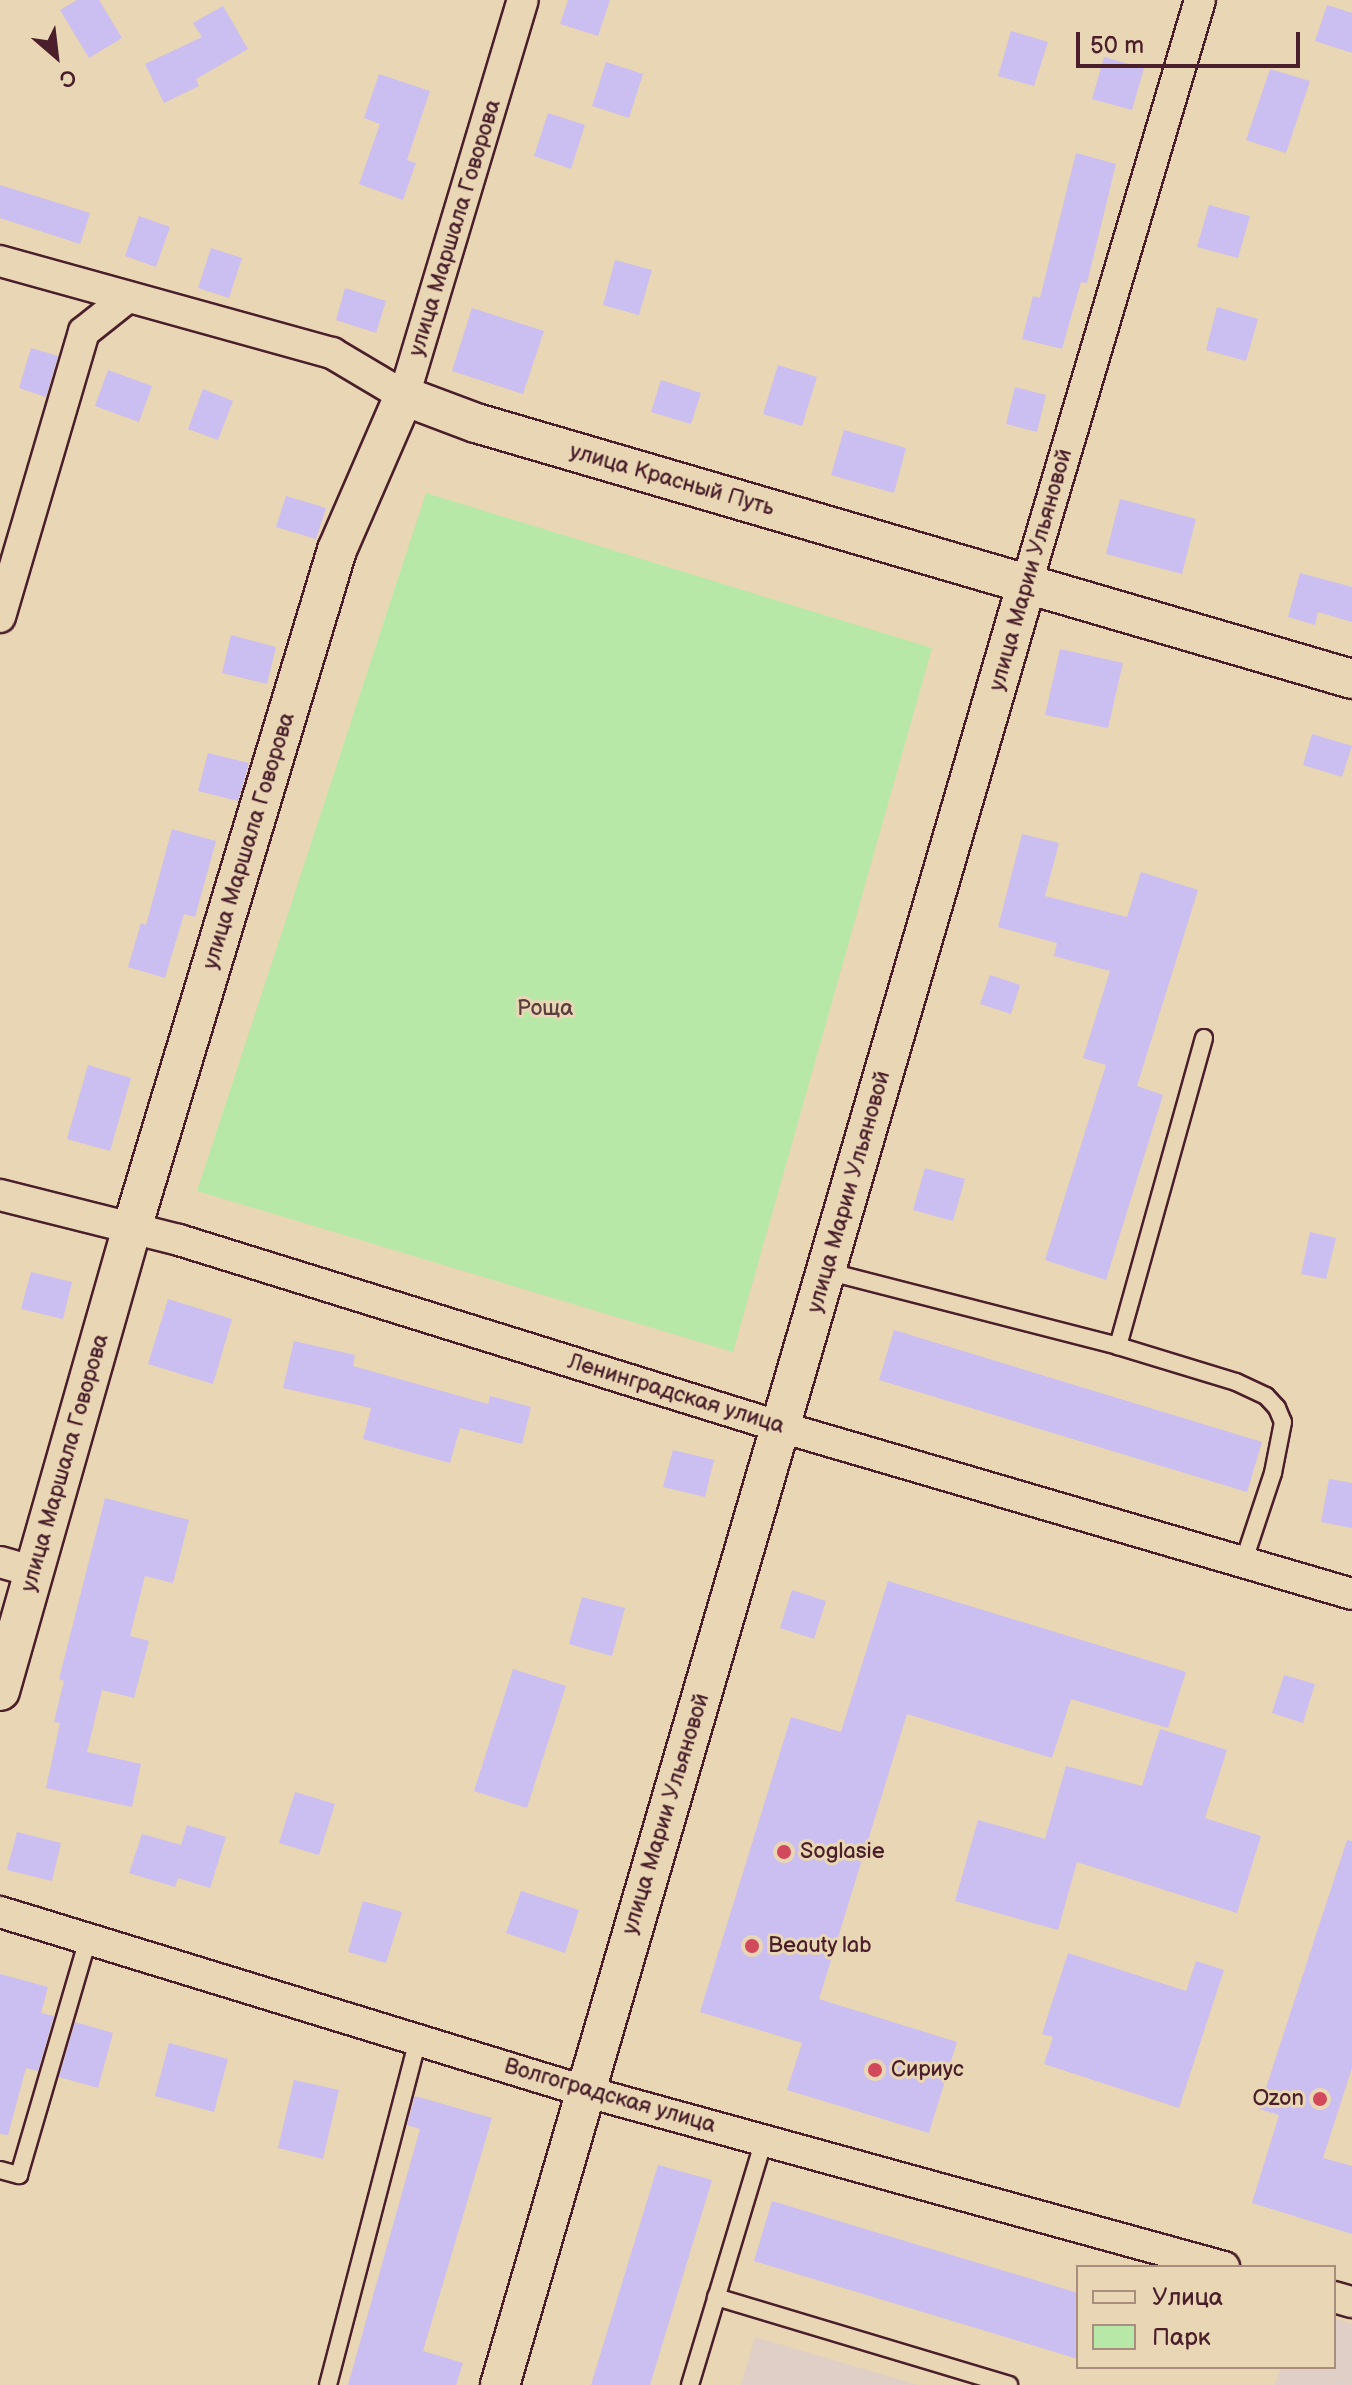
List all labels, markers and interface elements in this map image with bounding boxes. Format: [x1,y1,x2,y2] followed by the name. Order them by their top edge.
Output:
[16,16,96,96] north arrow
[1080,16,1304,66] scale bar
[1090,31,1144,60] text: 50 m
[54,62,81,93] text: С
[403,96,507,360] street label: улица Маршала Говорова
[567,438,777,522] street label: улица Красный Путь
[984,446,1078,694] street label: улица Марии Ульяновой
[197,709,301,973] street label: улица Маршала Говорова
[517,996,573,1022] park label: Роща
[802,1068,896,1316] street label: улица Марии Ульяновой
[16,1331,114,1595] street label: улица Маршала Говорова
[565,1348,787,1440] street label: Ленинградская улица
[617,1690,715,1938] street label: улица Марии Ульяновой
[800,1839,885,1865] place label: Soglasie
[775,1843,793,1861] marker: Soglasie
[768,1933,873,1959] place label: Beauty lab
[743,1937,761,1955] marker: Beauty lab
[501,2053,719,2139] street label: Волгоградская улица
[891,2057,964,2083] place label: Сириус
[866,2061,884,2079] marker: Сириус
[1252,2086,1304,2112] place label: Ozon
[1311,2090,1329,2108] marker: Ozon
[1076,2265,1336,2369] legend
[1152,2283,1223,2312] text: Улица
[1152,2323,1210,2352] text: Парк

